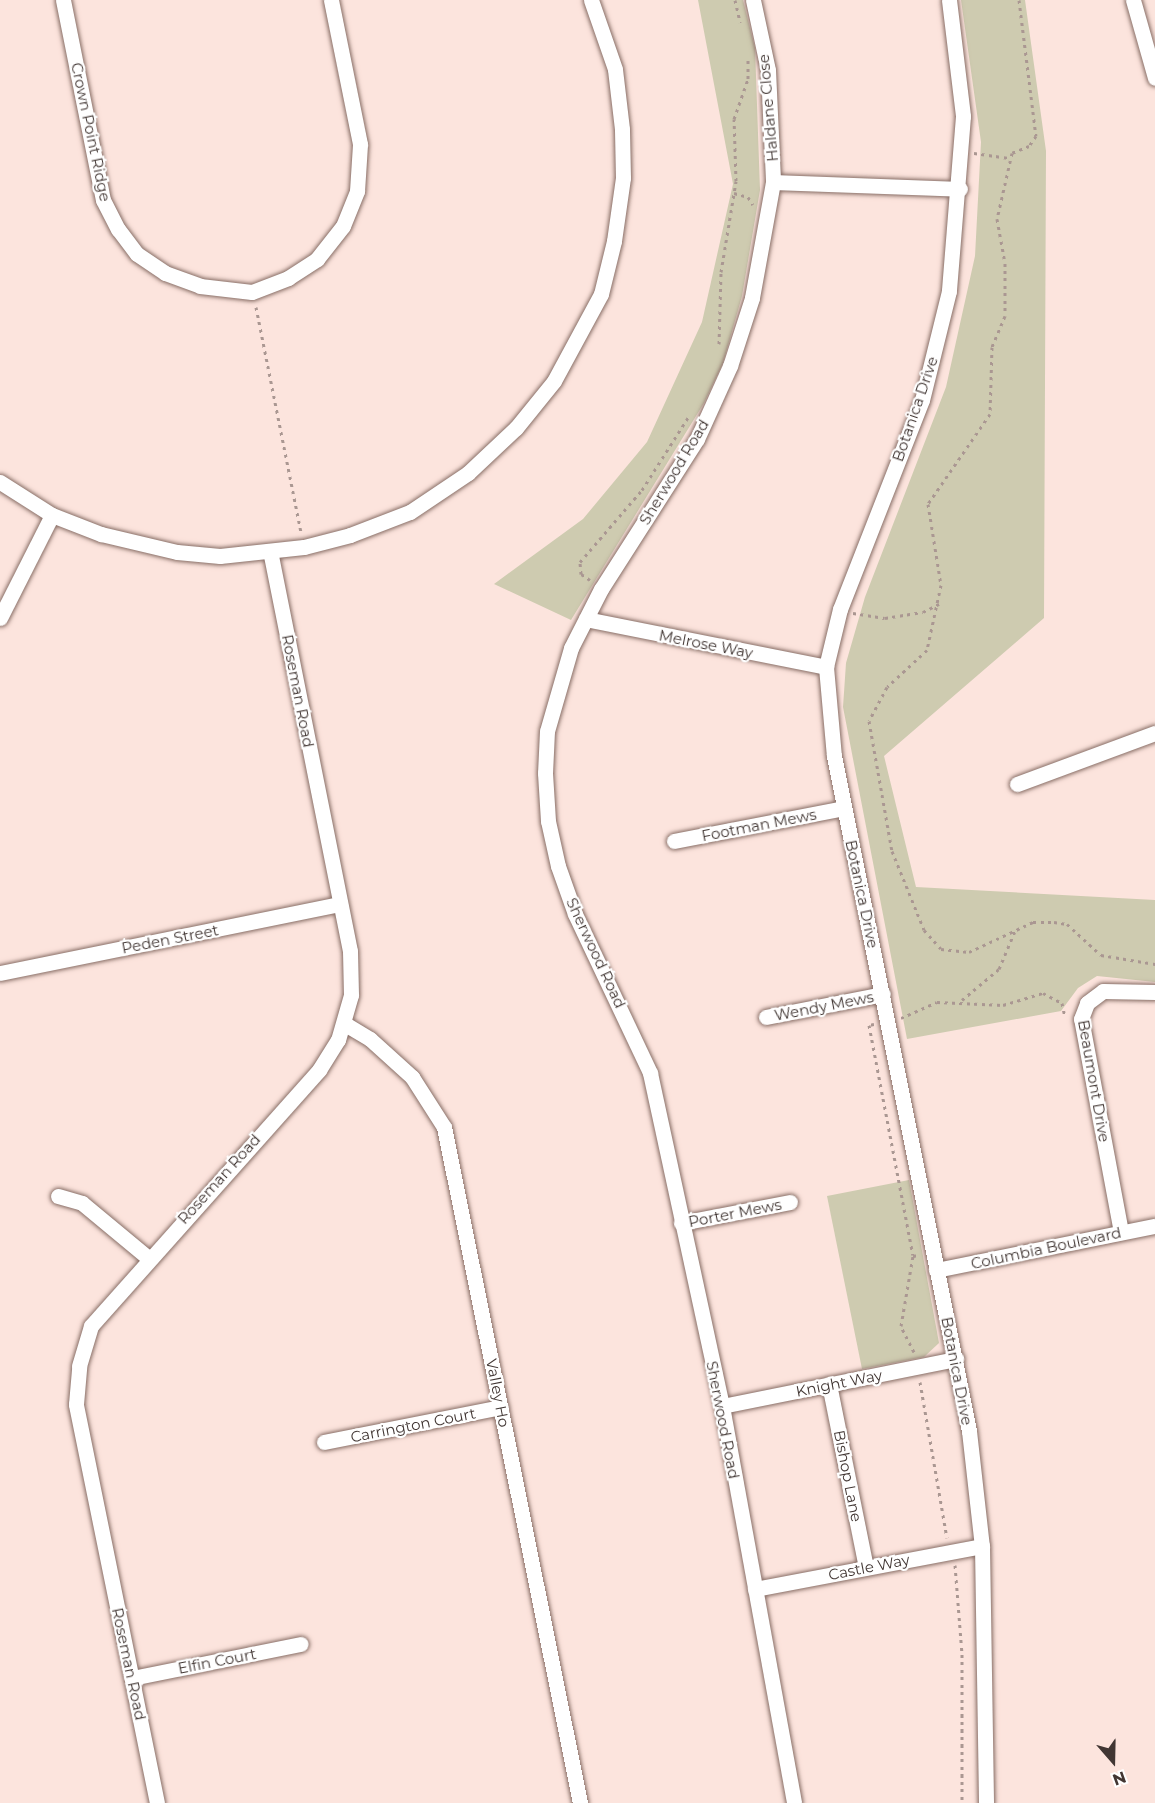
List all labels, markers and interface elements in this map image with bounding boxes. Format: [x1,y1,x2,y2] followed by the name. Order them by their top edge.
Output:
[754,54,782,162] street label: Haldane Close
[67,61,115,203] street label: Crown Point Ridge
[889,354,941,464] street label: Botanica Drive
[635,416,713,528] street label: Sherwood Road
[657,626,755,662] street label: Melrose Way
[278,633,318,749] street label: Roseman Road
[700,805,818,845] street label: Footman Mews
[842,838,882,950] street label: Botanica Drive
[563,895,629,1011] street label: Sherwood Road
[120,921,220,957] street label: Peden Street
[773,988,875,1024] street label: Wendy Mews
[1074,1018,1114,1144] street label: Beaumont Drive
[174,1130,264,1228] street label: Roseman Road
[687,1195,783,1231] street label: Porter Mews
[969,1223,1123,1273] street label: Columbia Boulevard
[938,1315,976,1427] street label: Botanica Drive
[483,1357,513,1429] street label: Valley Ho
[703,1360,743,1480] street label: Sherwood Road
[794,1366,884,1400] street label: Knight Way
[349,1404,477,1446] street label: Carrington Court
[830,1429,866,1523] street label: Bishop Lane
[827,1550,911,1584] street label: Castle Way
[108,1606,150,1722] street label: Roseman Road
[176,1645,258,1677] street label: Elfin Court
[1083,1731,1143,1791] north arrow
[1110,1767,1129,1790] text: N

